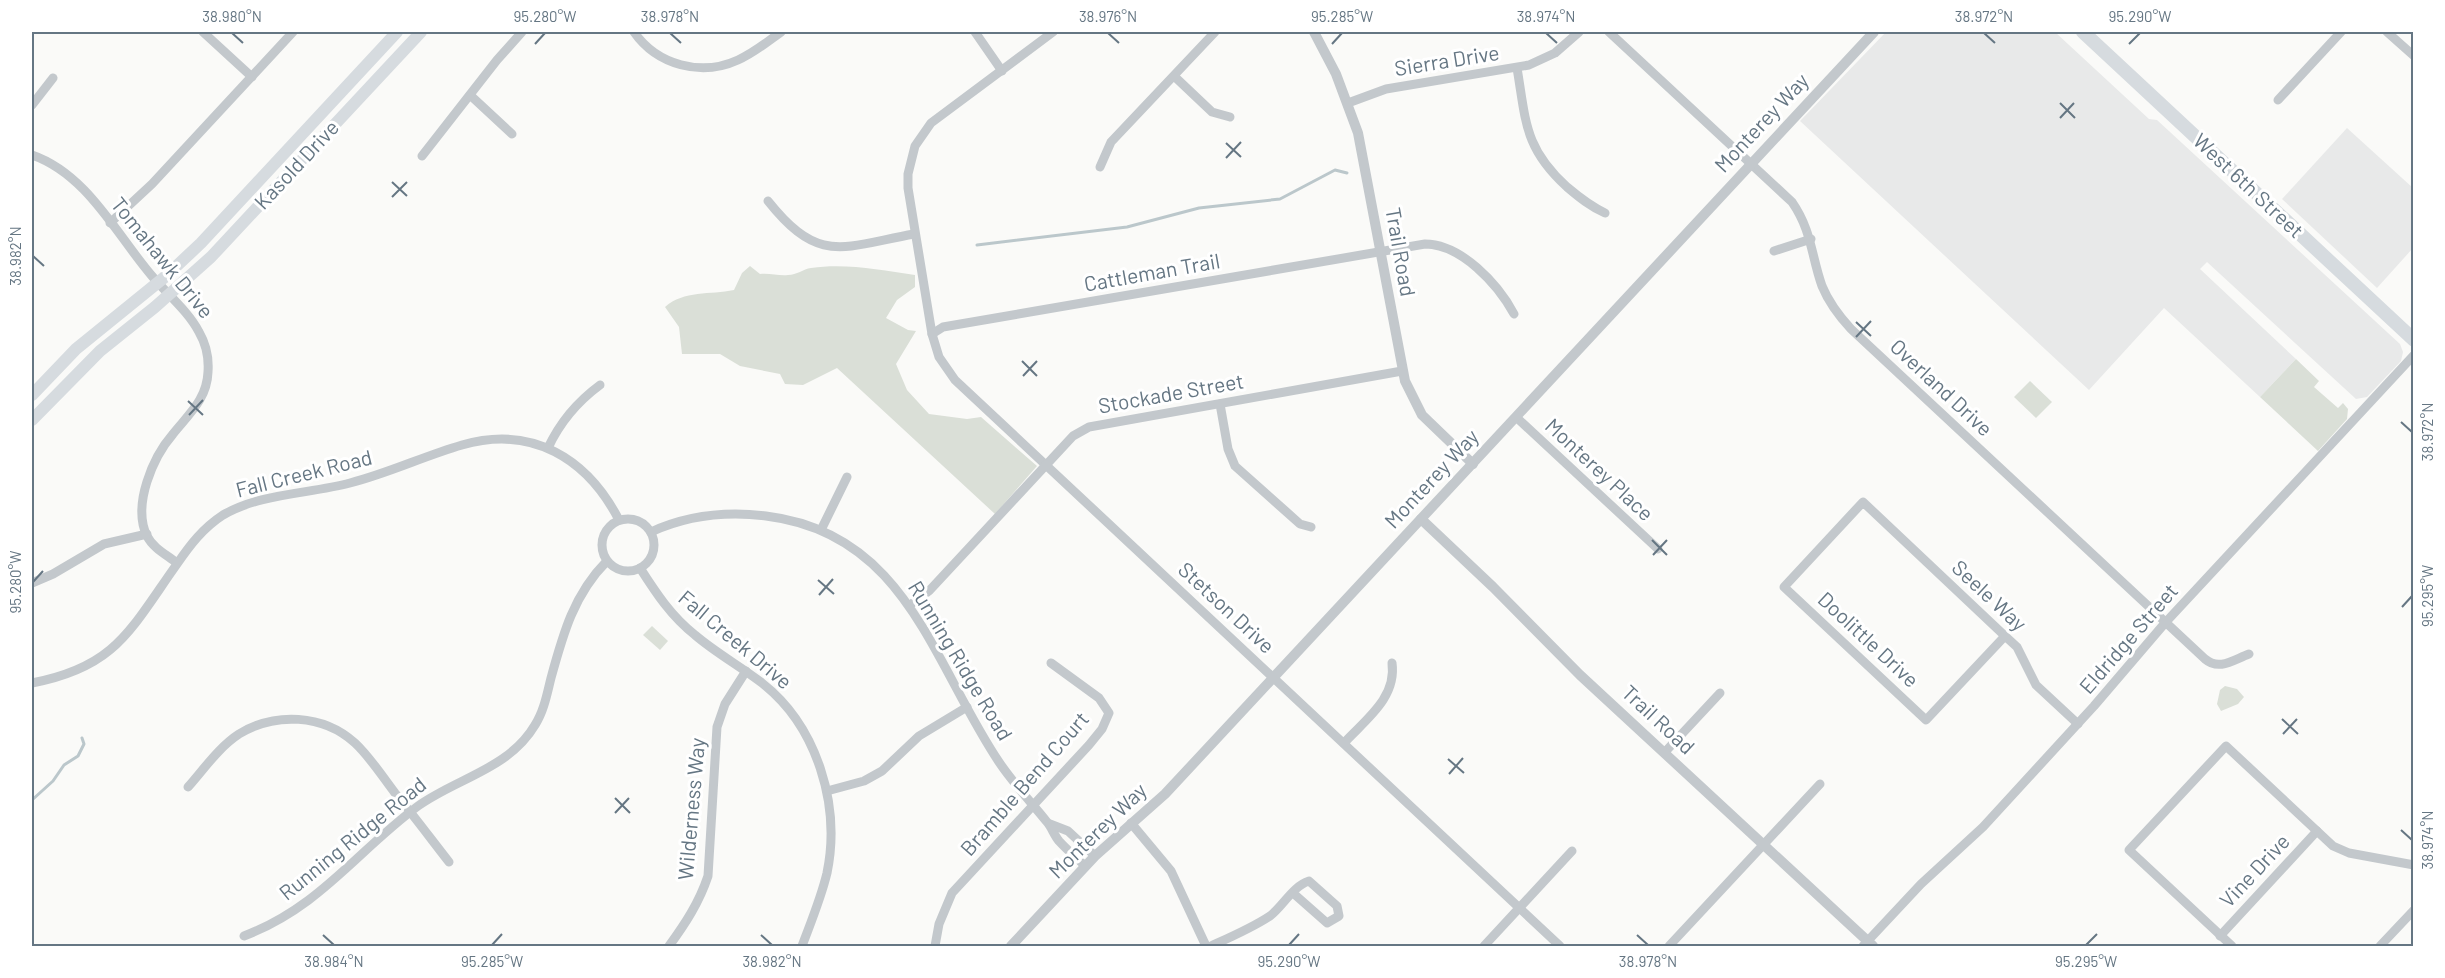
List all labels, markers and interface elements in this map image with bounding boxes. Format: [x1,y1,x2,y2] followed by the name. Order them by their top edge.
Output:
[202,7,262,25] text: 38.980°N
[514,7,576,25] text: 95.280°W
[641,7,699,25] text: 38.978°N
[1079,7,1137,25] text: 38.976°N
[1311,7,1373,25] text: 95.285°W
[1517,7,1575,25] text: 38.974°N
[1955,7,2013,25] text: 38.972°N
[2109,7,2171,25] text: 95.290°W
[1393,39,1501,80] street label: Sierra Drive
[1709,67,1813,177] street label: Monterey Way
[248,114,343,214] street label: Kasold Drive
[2189,127,2309,242] street label: West 6th Street
[107,191,220,323] street label: Tomahawk Drive
[1381,205,1422,298] street label: Trail Road
[6,226,24,286] text: 38.982°N
[1082,247,1222,296] street label: Cattleman Trail
[1886,333,1998,441] street label: Overland Drive
[1096,367,1245,418] street label: Stockade Street
[2418,403,2436,461] text: 38.972°N
[1541,412,1659,525] street label: Monterey Place
[1379,423,1483,533] street label: Monterey Way
[233,444,374,502] street label: Fall Creek Road
[6,551,24,613] text: 95.280°W
[1948,554,2033,636] street label: Seele Way
[1174,556,1280,658] street label: Stetson Drive
[2418,565,2436,627] text: 95.295°W
[904,576,1019,744] street label: Running Ridge Road
[2073,578,2182,698] street label: Eldridge Street
[674,584,798,693] street label: Fall Creek Drive
[1814,586,1924,692] street label: Doolittle Drive
[1618,679,1700,759] street label: Trail Road
[954,706,1093,860] street label: Bramble Bend Court
[672,736,709,881] street label: Wilderness Way
[274,771,430,905] street label: Running Ridge Road
[1043,777,1151,883] street label: Monterey Way
[2418,811,2436,869] text: 38.974°N
[2214,828,2294,912] street label: Vine Drive
[304,952,364,970] text: 38.984°N
[461,952,523,970] text: 95.285°W
[742,952,802,970] text: 38.982°N
[1258,952,1320,970] text: 95.290°W
[1619,952,1677,970] text: 38.978°N
[2055,952,2117,970] text: 95.295°W

